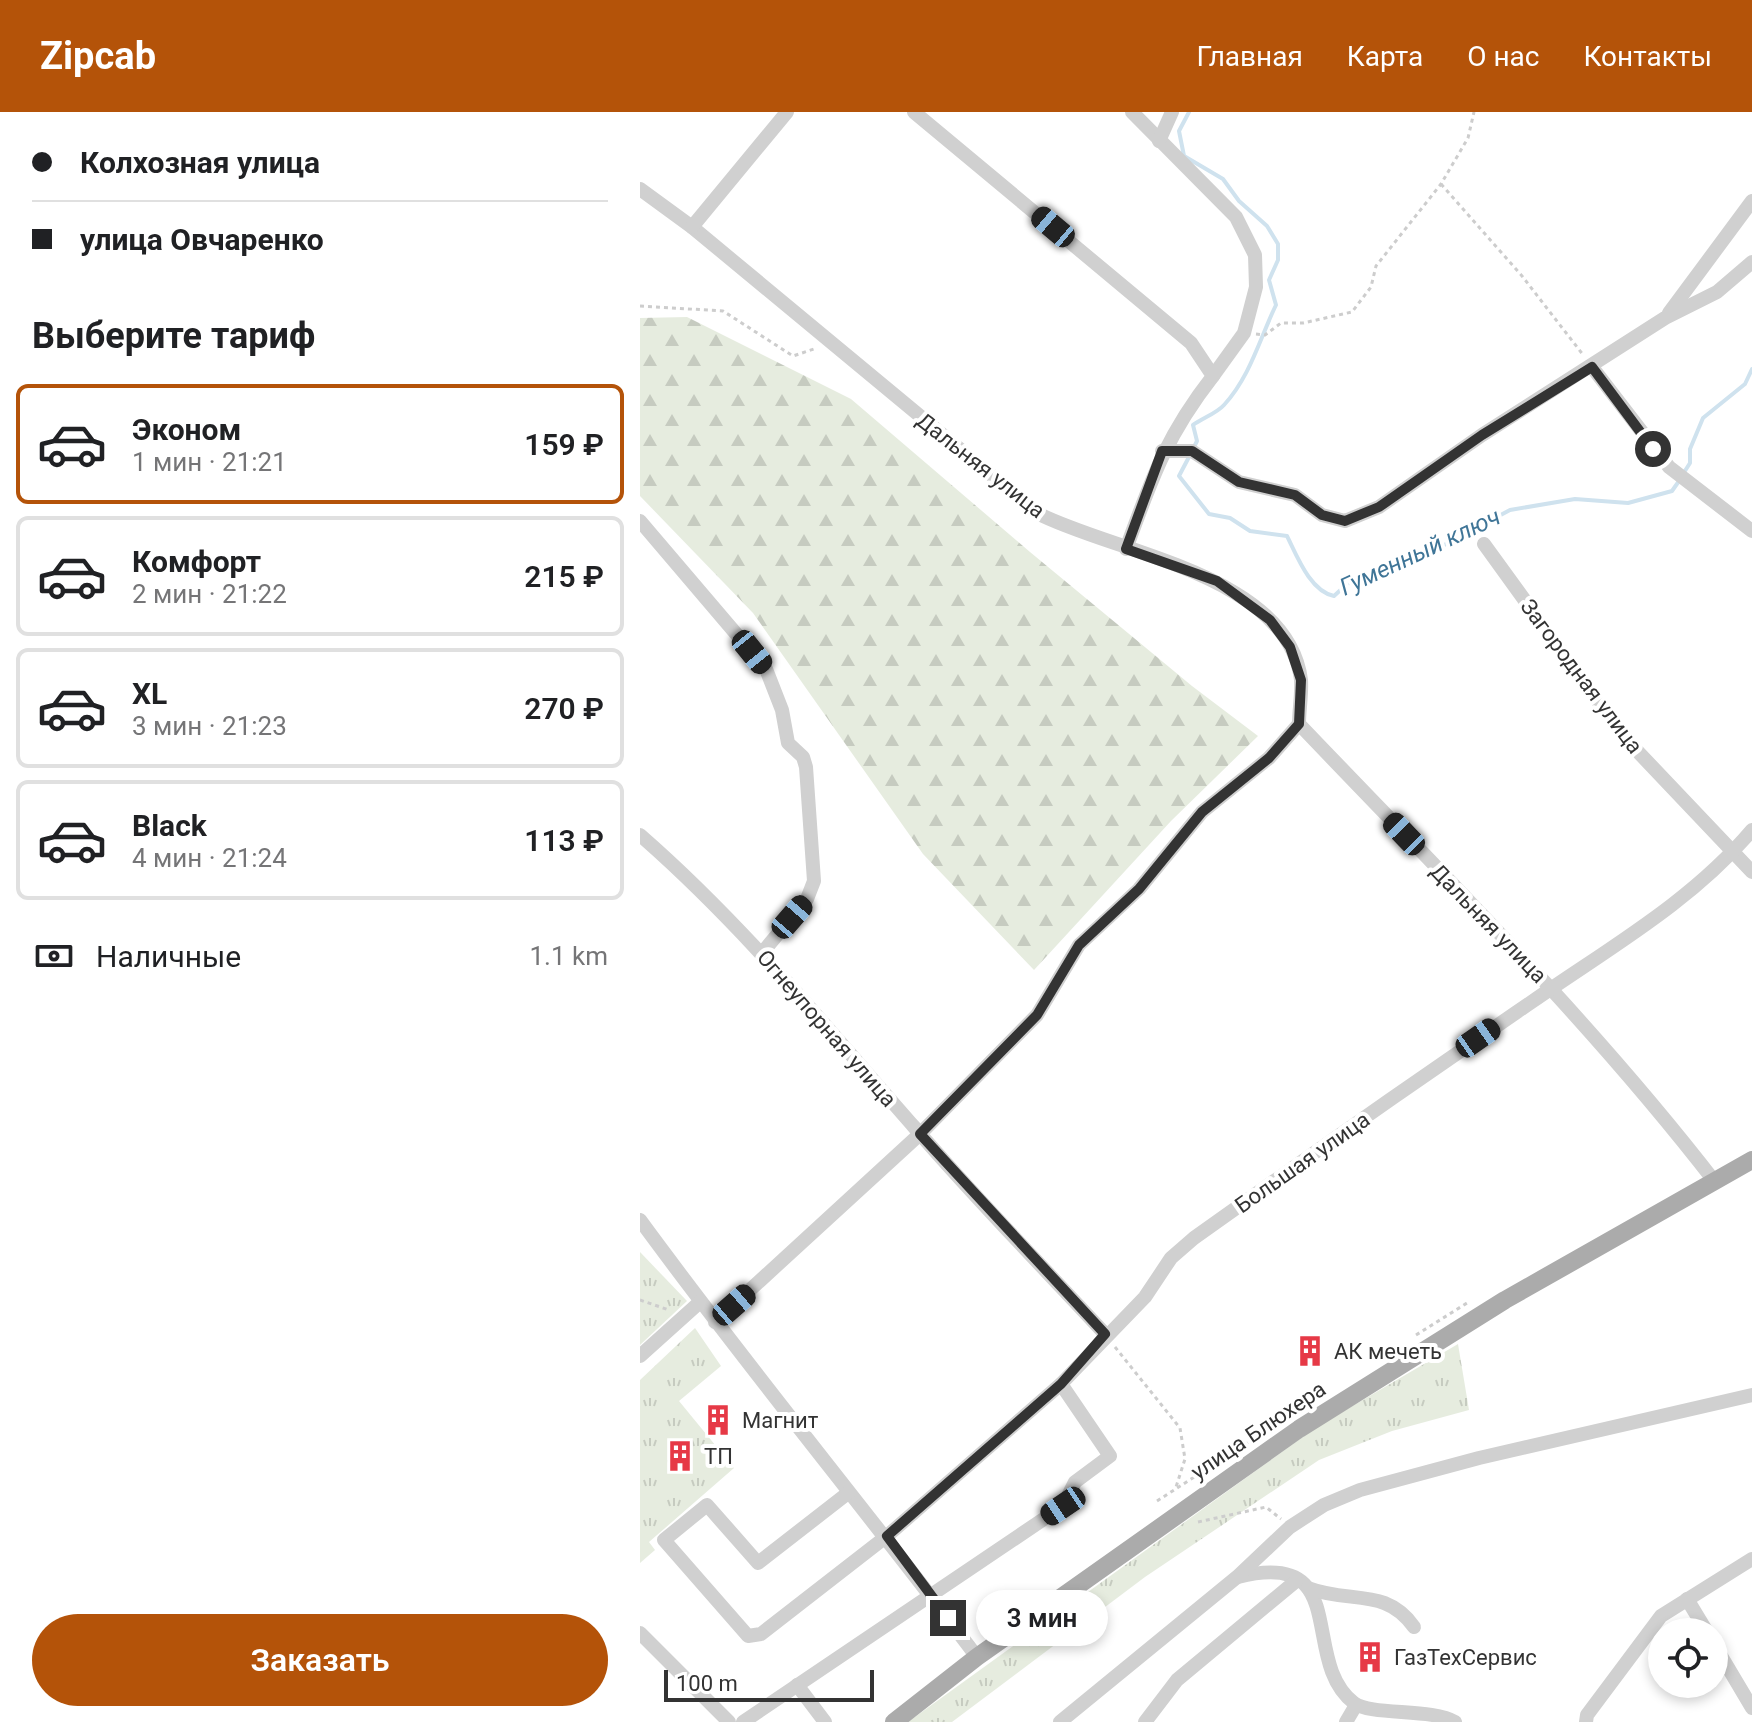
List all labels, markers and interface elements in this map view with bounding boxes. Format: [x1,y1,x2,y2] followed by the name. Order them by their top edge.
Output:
[40,34,156,78] text: Zipcab
[1196,40,1303,73] text: Главная
[1347,40,1423,73] text: Карта
[1467,40,1539,73] text: О нас
[1583,40,1712,73] text: Контакты
[80,145,320,180] text: Колхозная улица
[1027,202,1079,252] car
[80,222,324,257] text: улица Овчаренко
[32,315,315,357] text: Выберите тариф
[36,408,108,480] icon: car
[912,408,1050,523] street label: Дальняя улица
[132,412,241,447] text: Эконом
[524,427,604,462] text: 159 ₽
[1635,431,1671,467] route start
[132,447,287,477] text: 1 мин · 21:21
[1335,503,1505,601] water label: Гуменный ключ
[36,540,108,612] icon: car
[132,544,261,579] text: Комфорт
[524,559,604,594] text: 215 ₽
[132,579,287,609] text: 2 мин · 21:22
[1515,594,1648,758] street label: Загородная улица
[728,626,776,678] car
[36,672,108,744] icon: car
[132,676,167,711] text: XL
[524,691,604,726] text: 270 ₽
[132,711,287,741] text: 3 мин · 21:23
[36,804,108,876] icon: car
[132,808,207,843] text: Black
[1379,808,1429,860] car
[524,823,604,858] text: 113 ₽
[132,843,287,873] text: 4 мин · 21:24
[1426,859,1552,988] street label: Дальняя улица
[767,891,817,943] car
[32,934,76,978] icon: cash
[96,939,241,974] text: Наличные
[529,941,608,971] text: 1.1 km
[752,945,901,1112] street label: Огнеупорная улица
[1451,1014,1505,1062] car
[1230,1107,1374,1218] street label: Большая улица
[708,1280,760,1330] car
[1293,1334,1327,1368] building icon: АК мечеть
[1334,1339,1442,1364] place label: АК мечеть
[1186,1376,1330,1485] street label: улица Блюхера
[701,1403,735,1437] building icon: Магнит
[742,1408,819,1433] place label: Магнит
[663,1439,697,1473] building icon: ТП
[704,1444,733,1469] place label: ТП
[1036,1483,1090,1529] car
[976,1590,1108,1646] callout: 3 мин
[930,1600,966,1636] route end
[1007,1603,1077,1633] text: 3 мин
[32,1614,608,1706] button: Заказать
[1648,1618,1728,1698] map controls
[1648,1618,1728,1698] button: locate
[1353,1640,1387,1674] building icon: ГазТехСервис
[1394,1645,1537,1670] place label: ГазТехСервис
[664,1666,874,1702] scale bar
[676,1671,738,1696] text: 100 m

